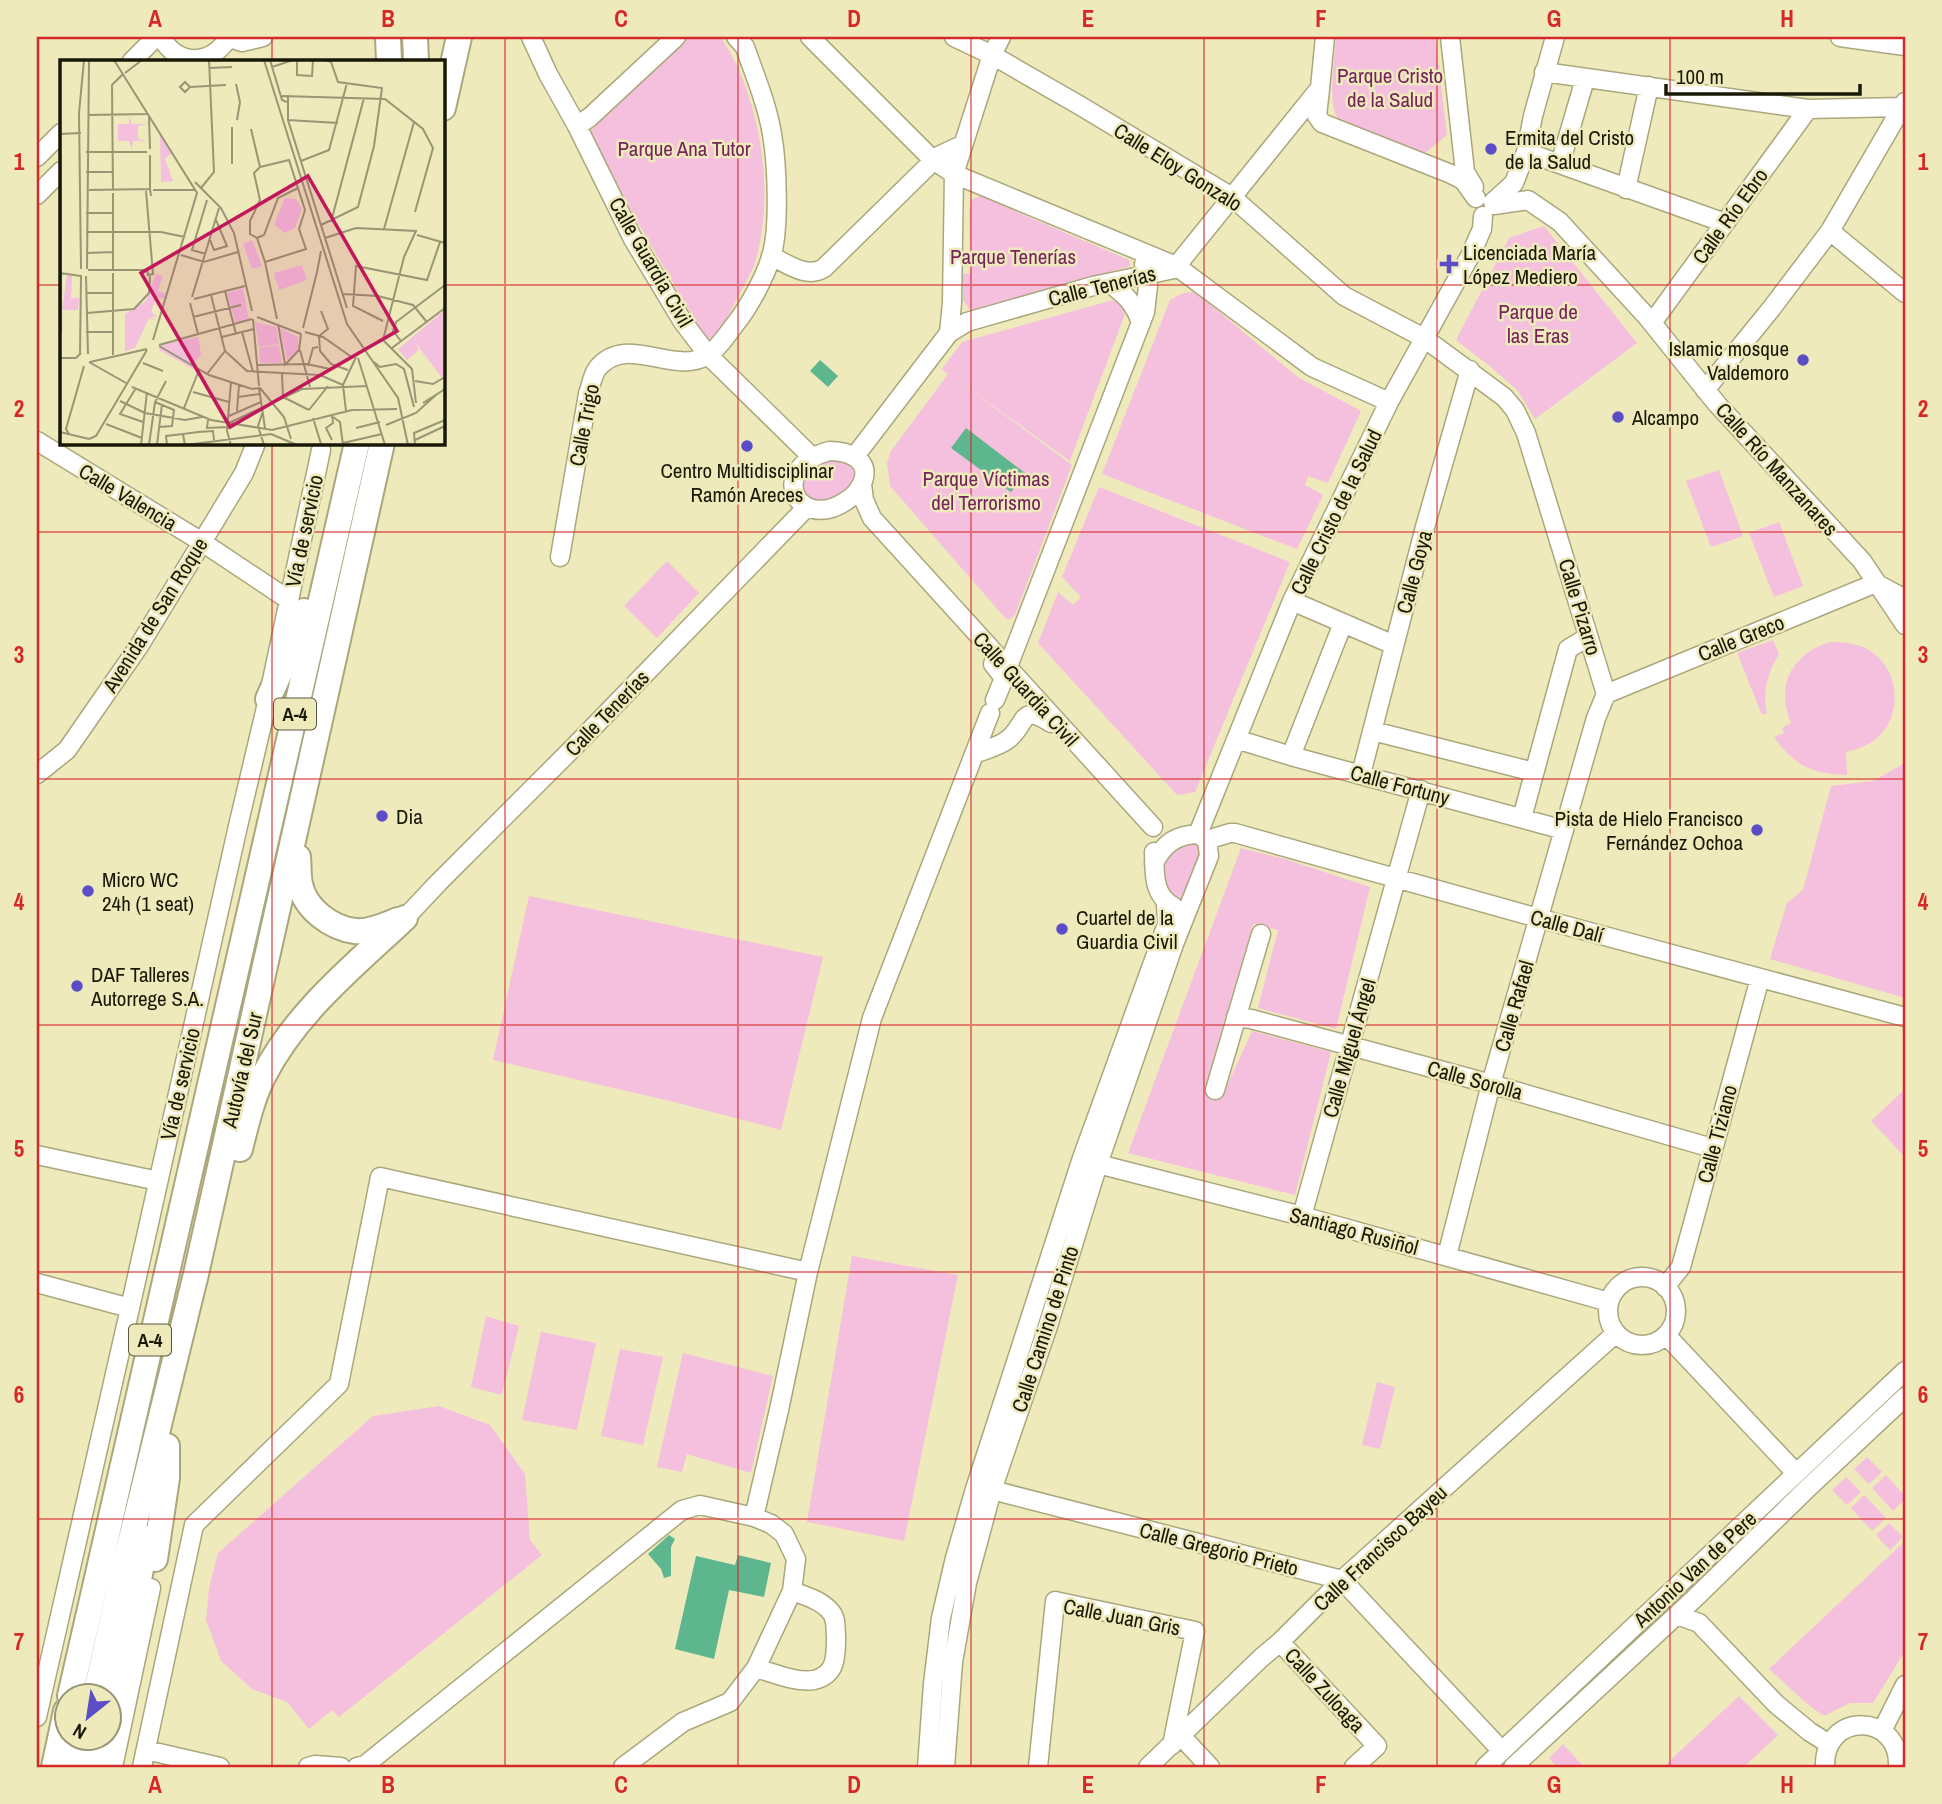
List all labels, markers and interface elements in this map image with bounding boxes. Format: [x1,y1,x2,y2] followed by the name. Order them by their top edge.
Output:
[148,3,162,34] text: A
[381,3,395,34] text: B
[614,3,628,34] text: C
[847,3,861,34] text: D
[1082,3,1094,34] text: E
[1315,3,1327,34] text: F
[1547,3,1561,34] text: G
[1780,3,1794,34] text: H
[1666,52,1860,96] scale bar
[60,60,444,444] inset map
[1337,61,1443,114] park label: Parque Cristo de la Salud
[1676,62,1724,91] text: 100 m
[1108,116,1248,218] street label: Calle Eloy Gonzalo
[1505,123,1634,176] place label: Ermita del Cristo de la Salud
[617,134,751,163] park label: Parque Ana Tutor
[1483,141,1499,157] marker: Ermita del Cristo de la Salud
[14,146,25,177] text: 1
[1918,146,1929,177] text: 1
[1685,162,1775,270] street label: Calle Río Ebro
[602,192,700,332] street label: Calle Guardia Civil
[1463,238,1596,291] place label: Licenciada María López Mediero
[950,242,1076,271] park label: Parque Tenerías
[1441,256,1457,272] marker: Licenciada María López Mediero
[1045,259,1159,313] street label: Calle Tenerías
[1498,297,1578,350] park label: Parque de las Eras
[1668,334,1789,387] place label: Islamic mosque Valdemoro
[1795,352,1811,368] marker: Islamic mosque Valdemoro
[562,381,606,469] street label: Calle Trigo
[14,393,24,424] text: 2
[1918,393,1928,424] text: 2
[1709,396,1845,542] street label: Calle Río Manzanares
[1631,403,1699,432] place label: Alcampo
[1610,409,1626,425] marker: Alcampo
[1283,424,1389,600] street label: Calle Cristo de la Salud
[739,438,755,454] marker: Centro Multidisciplinar Ramón Areces
[73,456,183,538] street label: Calle Valencia
[660,456,834,509] place label: Centro Multidisciplinar Ramón Areces
[922,464,1050,517] park label: Parque Víctimas del Terrorismo
[278,472,330,590] street label: Vía de servicio
[1389,527,1439,617] street label: Calle Goya
[95,532,214,699] street label: Avenida de San Roque
[1552,555,1608,659] street label: Calle Pizarro
[1693,608,1789,668] street label: Calle Greco
[967,625,1085,753] street label: Calle Guardia Civil
[14,639,24,670] text: 3
[1918,639,1928,670] text: 3
[558,663,656,763] street label: Calle Tenerías
[274,698,316,730] road number: A-4
[1347,758,1453,812] street label: Calle Fortuny
[396,802,423,831] place label: Dia
[1554,804,1743,857] place label: Pista de Hielo Francisco Fernández Ochoa
[374,808,390,824] marker: Dia
[1749,822,1765,838] marker: Pista de Hielo Francisco Fernández Ochoa
[102,865,194,918] place label: Micro WC 24h (1 seat)
[80,883,96,899] marker: Micro WC 24h (1 seat)
[14,886,25,917] text: 4
[1918,886,1929,917] text: 4
[1527,902,1607,950] street label: Calle Dalí
[1076,903,1177,956] place label: Cuartel de la Guardia Civil
[1054,921,1070,937] marker: Cuartel de la Guardia Civil
[1487,957,1541,1055] street label: Calle Rafael
[90,960,204,1013] place label: DAF Talleres Autorrege S.A.
[1315,975,1383,1121] street label: Calle Miguel Ángel
[69,978,85,994] marker: DAF Talleres Autorrege S.A.
[214,1009,269,1132] street label: Autovía del Sur
[153,1025,207,1143] street label: Vía de servicio
[1424,1053,1526,1107] street label: Calle Sorolla
[1690,1082,1744,1186] street label: Calle Tiziano
[14,1133,24,1164] text: 5
[1918,1133,1928,1164] text: 5
[1286,1200,1422,1262] street label: Santiago Rusiñol
[1004,1242,1086,1416] street label: Calle Camino de Pinto
[129,1324,171,1356] road number: A-4
[14,1379,24,1410] text: 6
[1918,1379,1928,1410] text: 6
[1307,1478,1453,1618] street label: Calle Francisco Bayeu
[1626,1504,1763,1634] street label: Antonio Van de Pere
[1137,1515,1301,1583] street label: Calle Gregorio Prieto
[1061,1591,1183,1643] street label: Calle Juan Gris
[14,1626,24,1657] text: 7
[1918,1626,1928,1657] text: 7
[1278,1641,1372,1739] street label: Calle Zuloaga
[52,1682,122,1752] north arrow
[68,1718,91,1746] text: N
[148,1769,162,1800] text: A
[381,1769,395,1800] text: B
[614,1769,628,1800] text: C
[847,1769,861,1800] text: D
[1082,1769,1094,1800] text: E
[1315,1769,1327,1800] text: F
[1547,1769,1561,1800] text: G
[1780,1769,1794,1800] text: H

